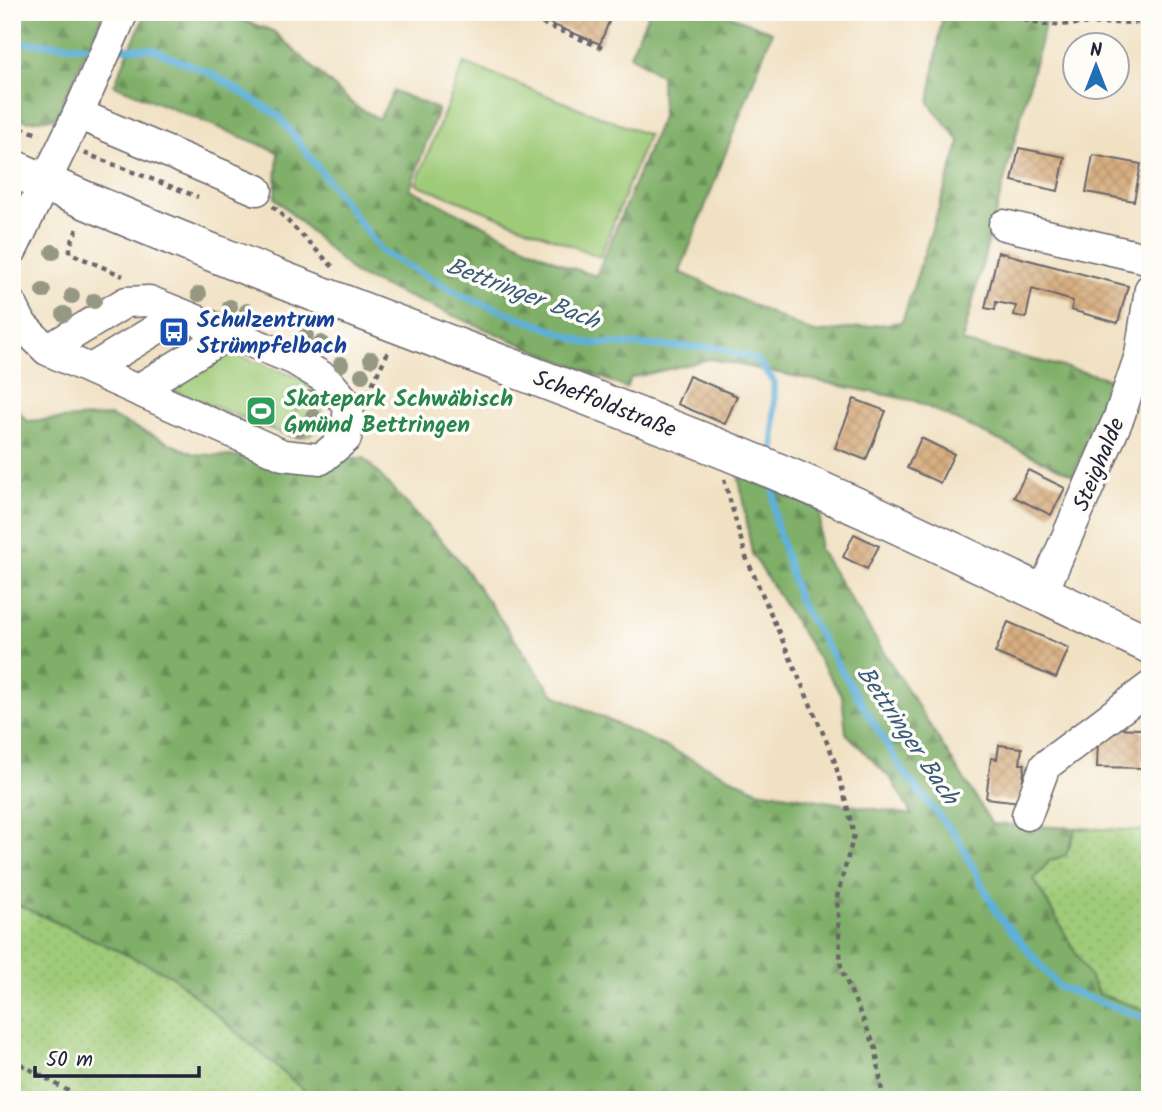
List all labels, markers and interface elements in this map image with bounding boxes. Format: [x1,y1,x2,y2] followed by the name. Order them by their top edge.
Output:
[1060,32,1130,102] north arrow
[1090,36,1102,66] text: N
[440,247,607,342] water label: Bettringer Bach
[197,303,347,365] place label: Schulzentrum Strümpfelbach
[157,315,191,349] bus stop icon: Schulzentrum Strümpfelbach
[527,361,681,449] street label: Scheffoldstraße
[284,382,513,444] place label: Skatepark Schwäbisch Gmünd Bettringen
[244,394,278,428] sports icon: Skatepark Schwäbisch Gmünd Bettringen
[1064,412,1136,517] street label: Steighalde
[846,658,969,815] water label: Bettringer Bach
[35,1035,200,1079] scale bar
[46,1044,93,1077] text: 50 m

